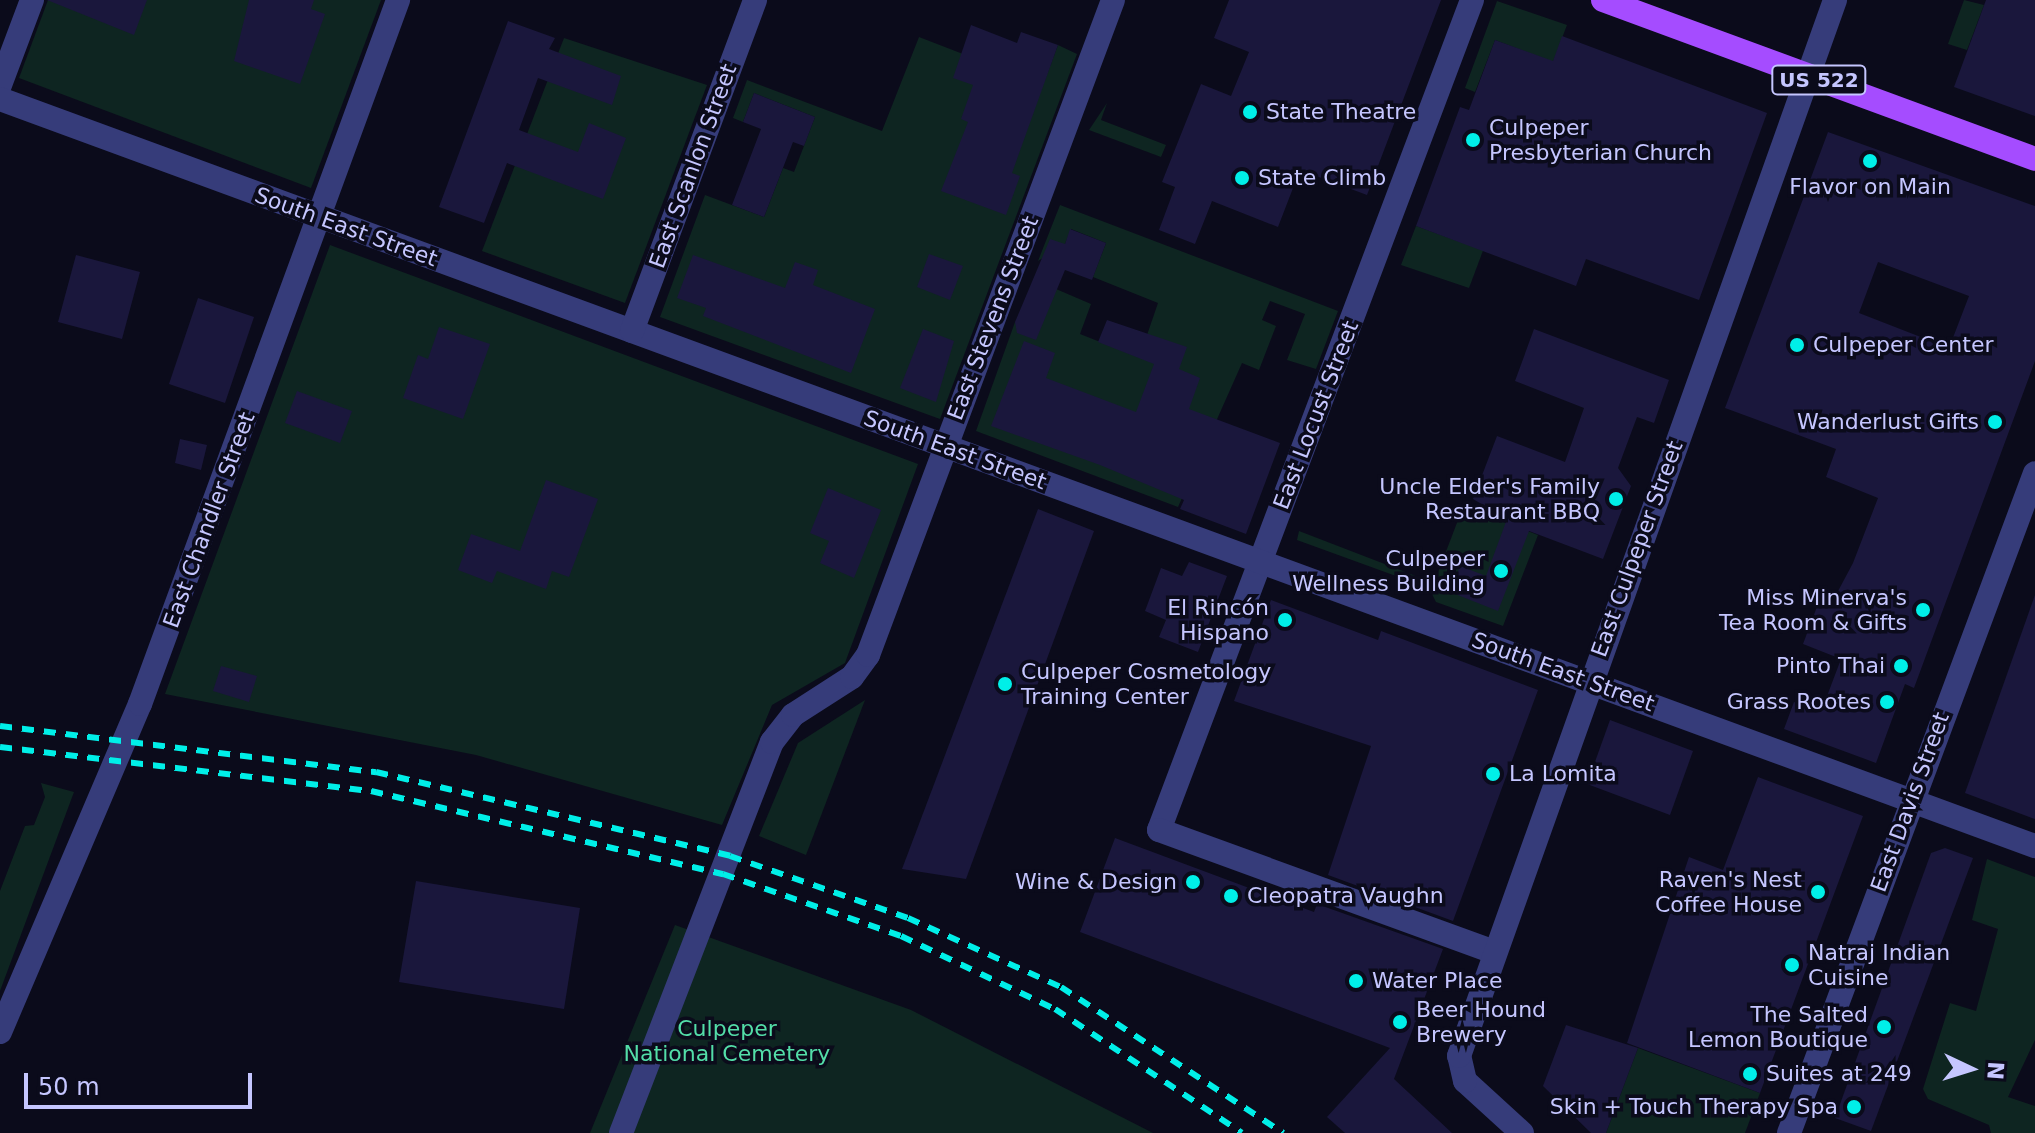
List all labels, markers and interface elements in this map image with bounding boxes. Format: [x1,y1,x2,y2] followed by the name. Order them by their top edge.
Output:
[644,60,742,272] street label: East Scanlon Street
[1771,64,1867,96] road number: US 522
[1266,99,1416,125] place label: State Theatre
[1241,103,1259,121] marker: State Theatre
[1489,114,1712,166] place label: Culpeper Presbyterian Church
[1464,131,1482,149] marker: Culpeper Presbyterian Church
[1861,152,1879,170] marker: Flavor on Main
[1258,165,1386,191] place label: State Climb
[1233,169,1251,187] marker: State Climb
[1789,174,1951,200] place label: Flavor on Main
[251,182,441,272] street label: South East Street
[942,212,1044,424] street label: East Stevens Street
[1268,317,1364,513] street label: East Locust Street
[1813,332,1994,358] place label: Culpeper Center
[1788,336,1806,354] marker: Culpeper Center
[860,405,1050,495] street label: South East Street
[158,409,260,631] street label: East Chandler Street
[1797,409,1979,435] place label: Wanderlust Gifts
[1986,413,2004,431] marker: Wanderlust Gifts
[1586,437,1688,661] street label: East Culpeper Street
[1379,473,1600,524] place label: Uncle Elder's Family Restaurant BBQ
[1607,490,1625,508] marker: Uncle Elder's Family Restaurant BBQ
[1292,545,1485,596] place label: Culpeper Wellness Building
[1492,562,1510,580] marker: Culpeper Wellness Building
[1719,584,1907,636] place label: Miss Minerva's Tea Room & Gifts
[1167,594,1269,646] place label: El Rincón Hispano
[1914,601,1932,619] marker: Miss Minerva's Tea Room & Gifts
[1276,611,1294,629] marker: El Rincón Hispano
[1468,627,1658,717] street label: South East Street
[1776,653,1885,679] place label: Pinto Thai
[1892,657,1910,675] marker: Pinto Thai
[1021,658,1271,710] place label: Culpeper Cosmetology Training Center
[996,675,1014,693] marker: Culpeper Cosmetology Training Center
[1727,689,1871,715] place label: Grass Rootes
[1878,693,1896,711] marker: Grass Rootes
[1865,709,1955,895] street label: East Davis Street
[1509,761,1617,787] place label: La Lomita
[1484,765,1502,783] marker: La Lomita
[1655,866,1802,918] place label: Raven's Nest Coffee House
[1015,869,1177,895] place label: Wine & Design
[1184,873,1202,891] marker: Wine & Design
[1247,883,1444,909] place label: Cleopatra Vaughn
[1809,883,1827,901] marker: Raven's Nest Coffee House
[1222,887,1240,905] marker: Cleopatra Vaughn
[1808,939,1950,990] place label: Natraj Indian Cuisine
[1783,956,1801,974] marker: Natraj Indian Cuisine
[1372,968,1503,994] place label: Water Place
[1347,972,1365,990] marker: Water Place
[1416,996,1546,1048] place label: Beer Hound Brewery
[1688,1001,1868,1052] place label: The Salted Lemon Boutique
[1391,1013,1409,1031] marker: Beer Hound Brewery
[624,1015,830,1066] park label: Culpeper National Cemetery
[1875,1018,1893,1036] marker: The Salted Lemon Boutique
[1931,1029,2011,1109] north arrow
[28,1057,256,1107] scale bar
[1766,1061,1912,1087] place label: Suites at 249
[1982,1061,2009,1081] text: N
[1741,1065,1759,1083] marker: Suites at 249
[38,1073,100,1101] text: 50 m
[1550,1094,1838,1120] place label: Skin + Touch Therapy Spa
[1845,1098,1863,1116] marker: Skin + Touch Therapy Spa

